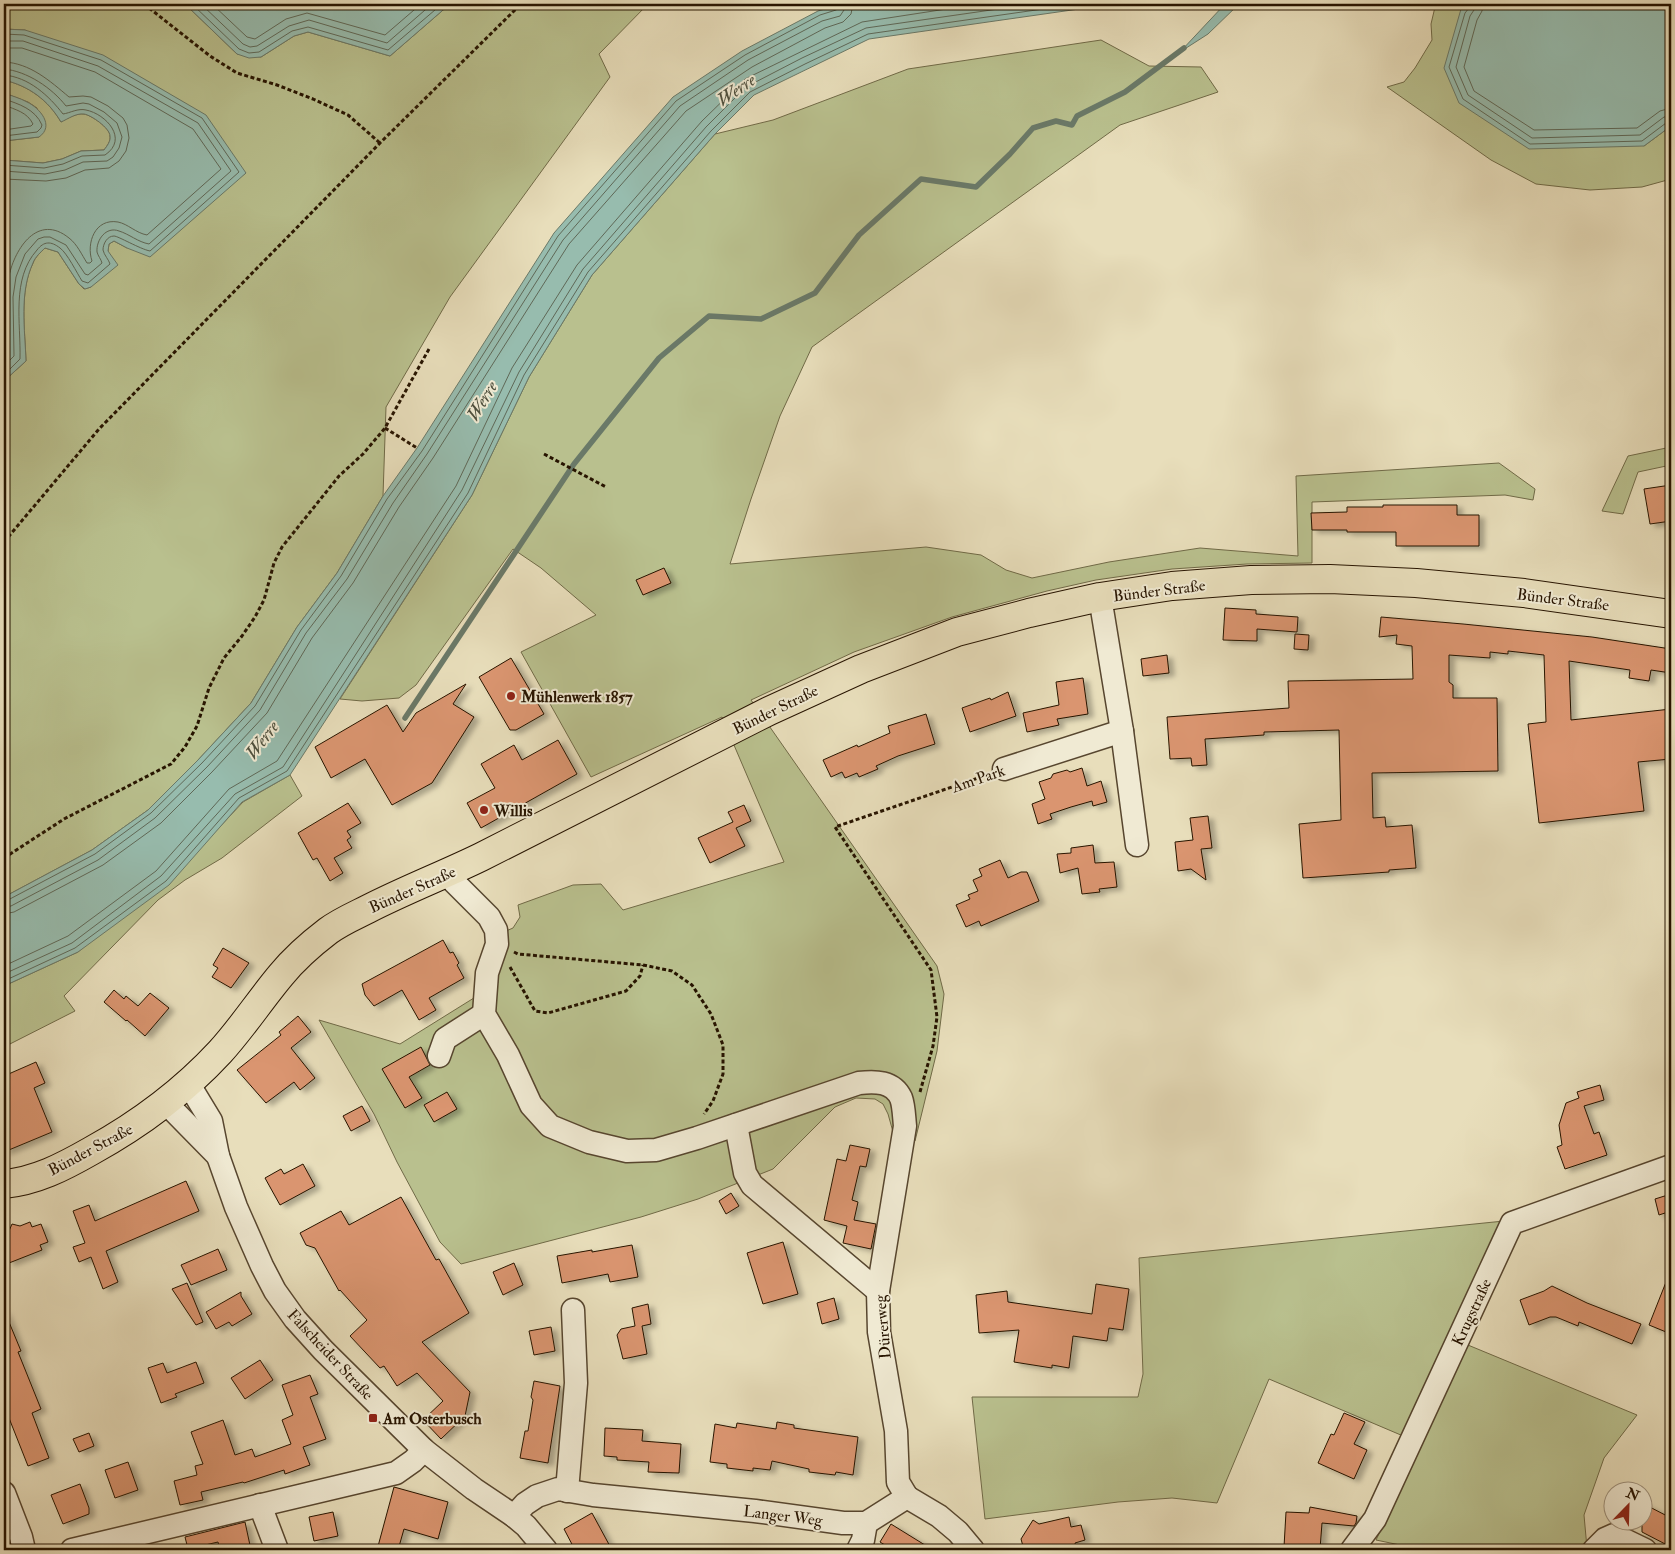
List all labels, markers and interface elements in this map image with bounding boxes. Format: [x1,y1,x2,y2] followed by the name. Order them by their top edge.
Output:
[712,68,761,112] water label: Werre
[462,376,504,425] water label: Werre
[1112,575,1207,607] street label: Bünder Straße
[1516,584,1610,616] street label: Bünder Straße
[729,680,822,739] street label: Bünder Straße
[520,687,633,707] place label: Mühlenwerk 1857
[505,690,517,702] marker: Mühlenwerk 1857
[240,716,285,764] water label: Werre
[948,760,1008,798] street label: Am Park
[493,801,533,821] place label: Willis
[478,804,490,816] marker: Willis
[366,862,459,918] street label: Bünder Straße
[45,1119,136,1180] street label: Bünder Straße
[1448,1275,1496,1349] street label: Krugstraße
[870,1293,896,1360] street label: Dürerweg
[283,1305,378,1405] street label: Falscheider Straße
[382,1409,482,1429] place label: Am Osterbusch
[367,1412,379,1424] marker: Am Osterbusch
[1602,1482,1652,1532] north arrow
[1623,1484,1642,1505] text: N
[742,1501,825,1531] street label: Langer Weg

